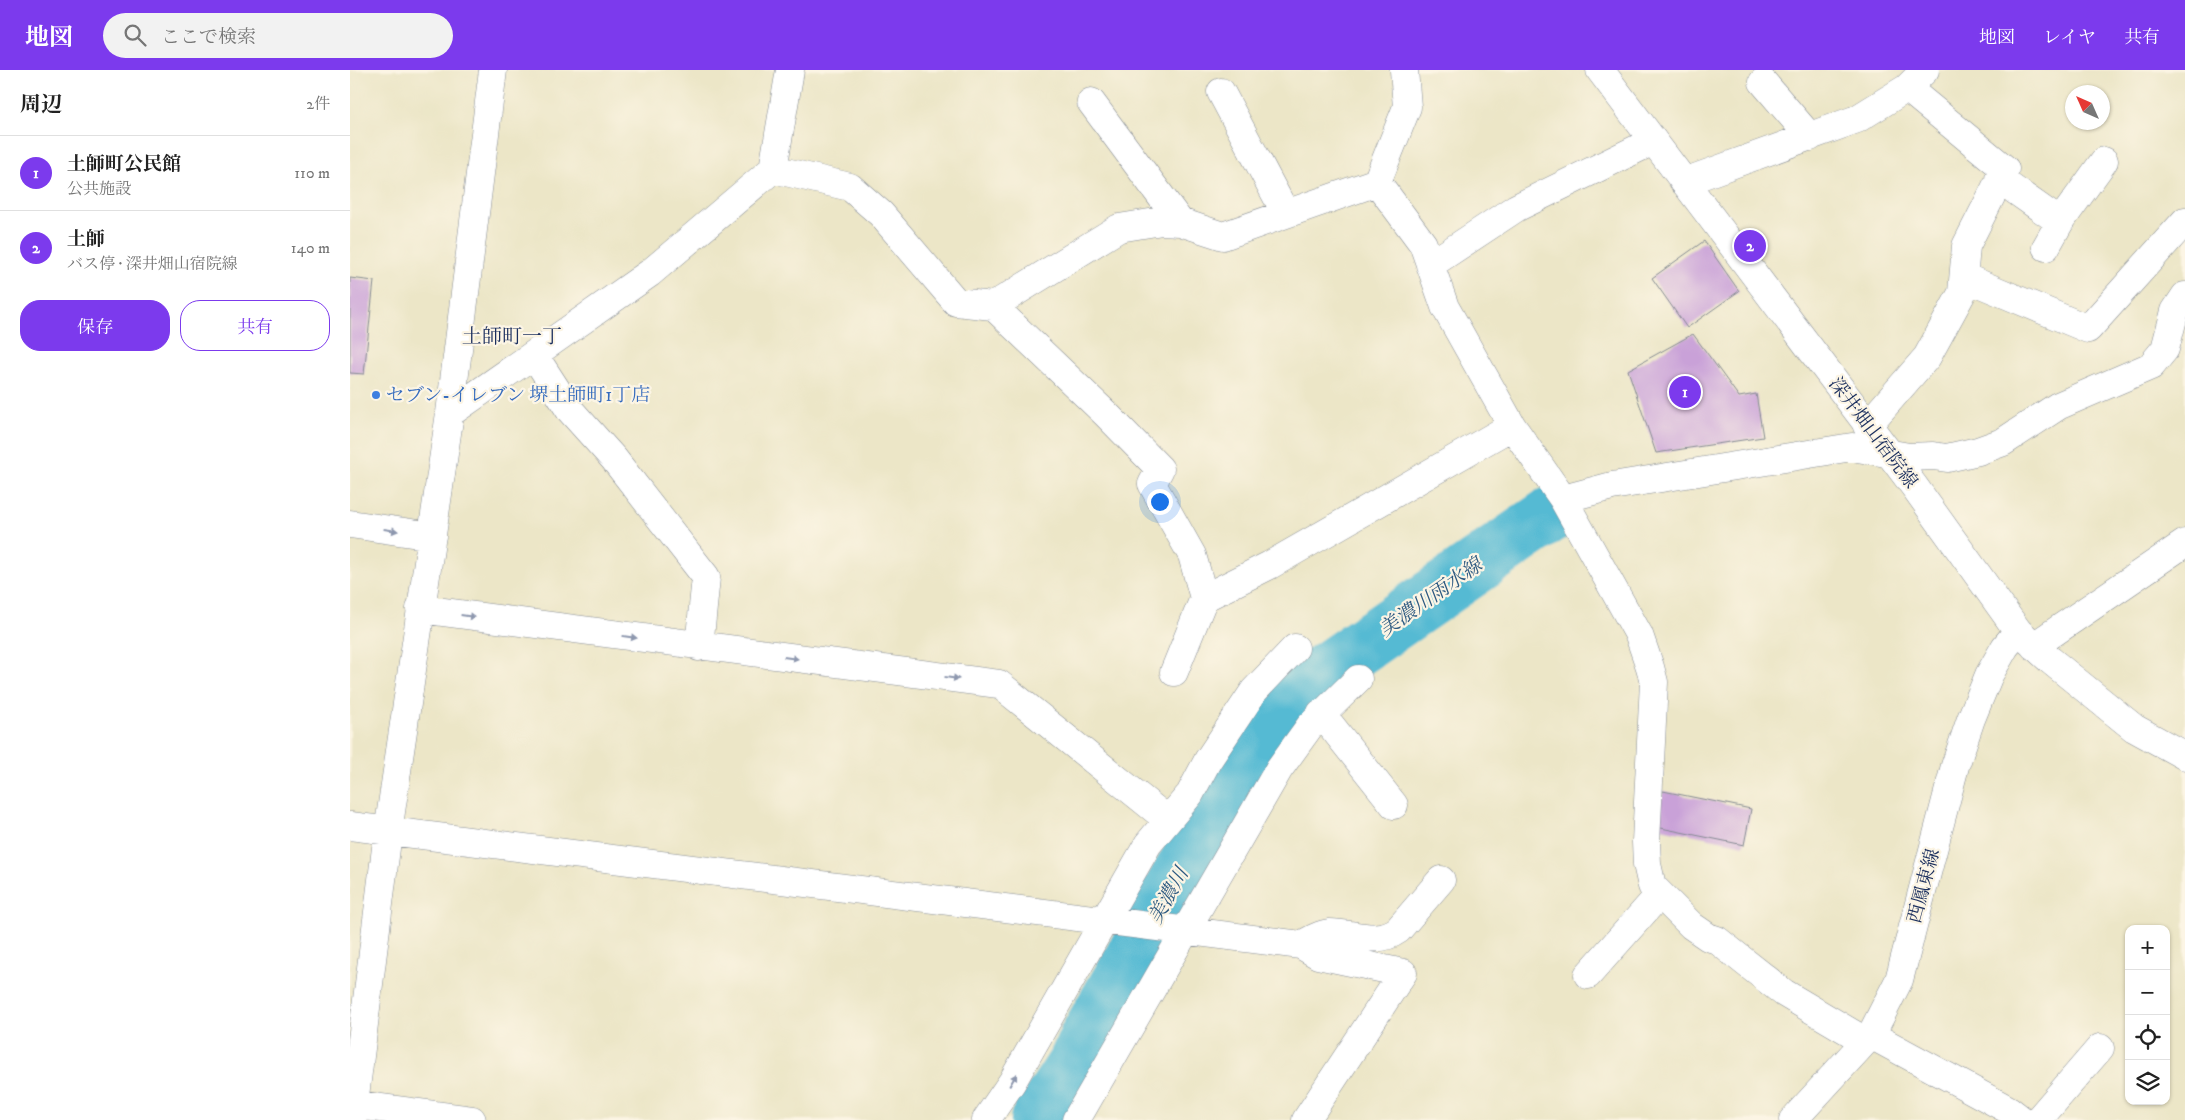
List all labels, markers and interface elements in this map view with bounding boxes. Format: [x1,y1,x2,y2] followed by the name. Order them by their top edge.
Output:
[103,13,453,58] search box
[121,21,149,49] icon: search
[25,23,73,53] text: 地図
[161,26,256,49] text: ここで検索
[1979,27,2015,49] text: 地図
[2043,27,2096,49] text: レイヤ
[2124,27,2160,49] text: 共有
[2065,85,2110,130] north arrow
[20,92,62,118] text: 周辺
[306,94,330,114] text: 2件
[67,153,181,176] text: 土師町公民館
[33,163,39,183] text: 1
[294,163,330,183] text: 110 m
[67,179,131,199] text: 公共施設
[1734,227,1766,265] pin: 2
[67,228,105,251] text: 土師
[32,238,40,258] text: 2
[291,238,330,258] text: 140 m
[67,254,238,274] text: バス停 · 深井畑山宿院線
[20,300,170,351] button: 保存
[180,300,330,351] button: 共有
[462,325,562,350] district label: 土師町一丁
[1669,373,1701,411] pin: 1
[1824,373,1922,493] street label: 深井畑山宿院線
[386,384,650,407] place label: セブン-イレブン 堺土師町1丁店
[370,389,382,401] marker: セブン-イレブン 堺土師町1丁店
[1147,489,1173,515] your location
[383,527,399,535] one-way arrow
[1375,552,1490,643] water label: 美濃川雨水線
[461,612,477,620] one-way arrow
[622,634,638,642] one-way arrow
[783,654,799,662] one-way arrow
[944,675,960,683] one-way arrow
[1903,846,1945,926] street label: 西鳳東線
[1144,862,1195,928] water label: 美濃川
[2125,925,2170,1105] map controls
[2125,925,2170,970] button: +
[2125,970,2170,1015] button: −
[2125,1015,2170,1060] button: locate
[2125,1060,2170,1105] button: layers
[1009,1073,1018,1086] one-way arrow

